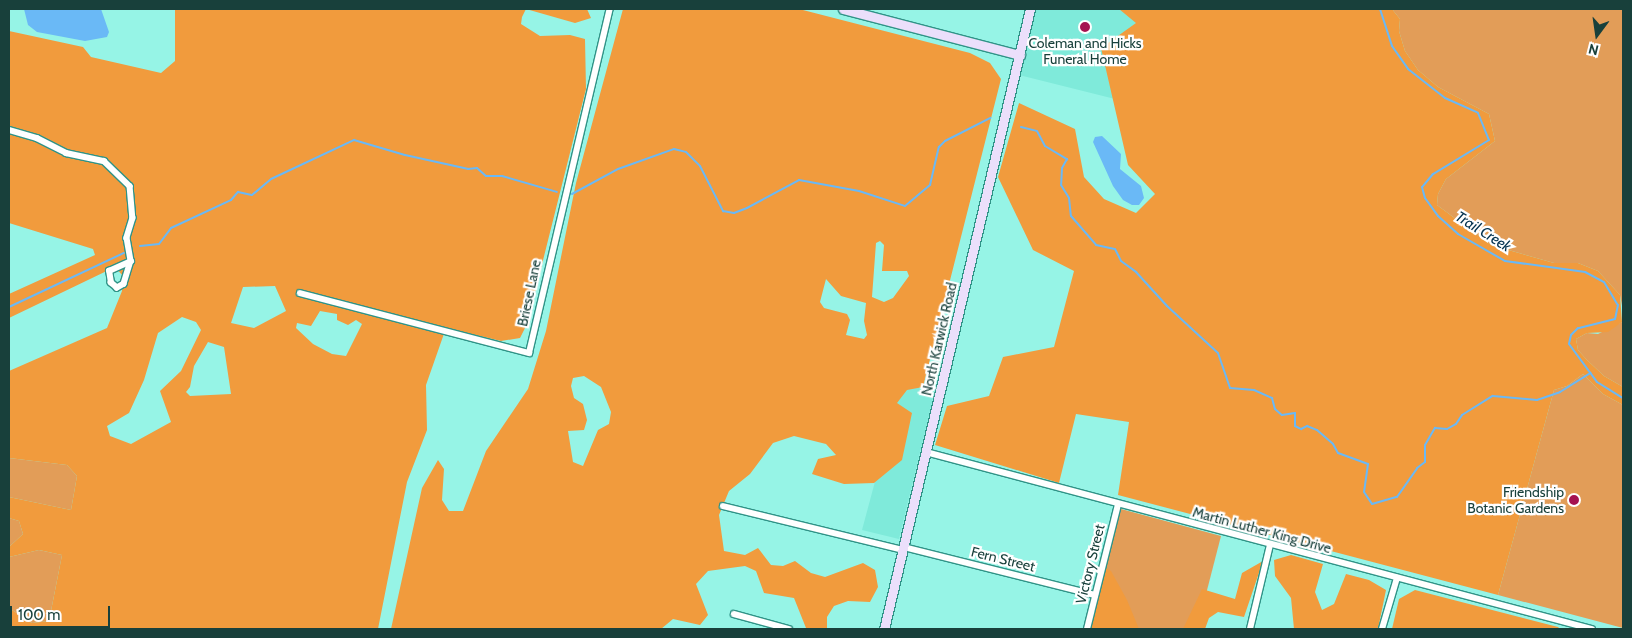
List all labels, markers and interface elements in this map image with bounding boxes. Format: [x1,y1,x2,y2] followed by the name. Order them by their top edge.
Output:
[1572,10,1622,60] north arrow
[1079,21,1091,33] marker: Coleman and Hicks Funeral Home
[1028,35,1142,68] place label: Coleman and Hicks Funeral Home
[1586,40,1600,59] text: N
[1452,208,1514,256] water label: Trail Creek
[514,258,544,328] street label: Briese Lane
[918,281,960,397] street label: North Karwick Road
[1467,484,1564,516] place label: Friendship Botanic Gardens
[1568,494,1580,506] marker: Friendship Botanic Gardens
[1191,503,1333,557] street label: Martin Luther King Drive
[1072,522,1108,606] street label: Victory Street
[969,543,1037,575] street label: Fern Street
[12,596,112,628] scale bar
[18,606,60,624] text: 100 m

